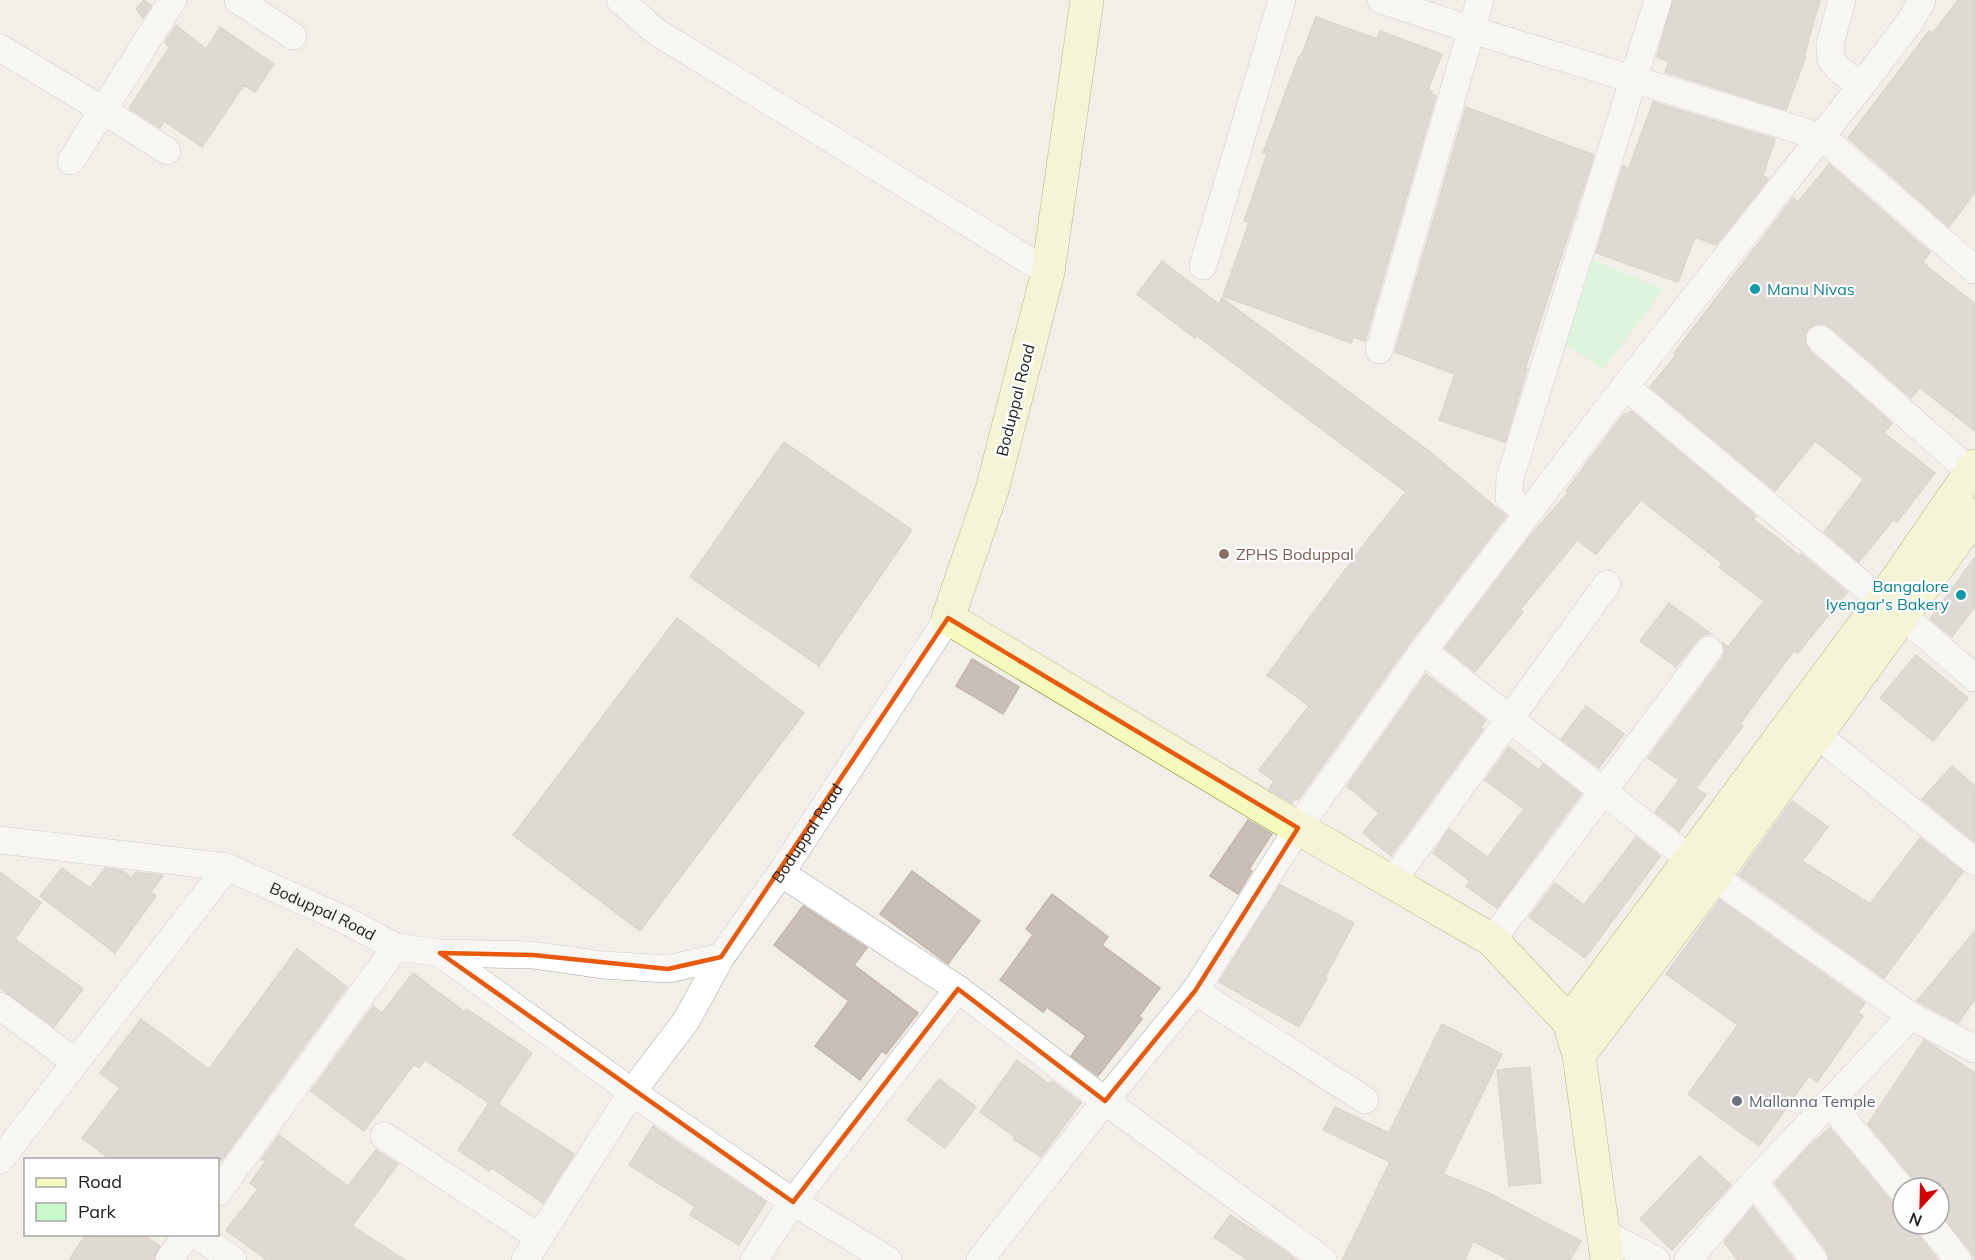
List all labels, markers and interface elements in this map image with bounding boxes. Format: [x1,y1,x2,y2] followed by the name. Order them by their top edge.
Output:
[1767,279,1855,299] place label: Manu Nivas
[1748,282,1762,296] marker: Manu Nivas
[991,342,1039,458] street label: Boduppal Road
[1236,544,1354,564] place label: ZPHS Boduppal
[1217,547,1231,561] marker: ZPHS Boduppal
[1826,576,1950,614] place label: Bangalore Iyengar's Bakery
[1954,588,1968,602] marker: Bangalore Iyengar's Bakery
[767,780,847,887] street label: Boduppal Road
[267,877,379,945] street label: Boduppal Road
[1749,1091,1875,1111] place label: Mallanna Temple
[1730,1094,1744,1108] marker: Mallanna Temple
[24,1158,219,1236] legend
[78,1170,122,1193] text: Road
[1891,1176,1951,1236] north arrow
[78,1200,117,1223] text: Park
[1906,1208,1925,1231] text: N

